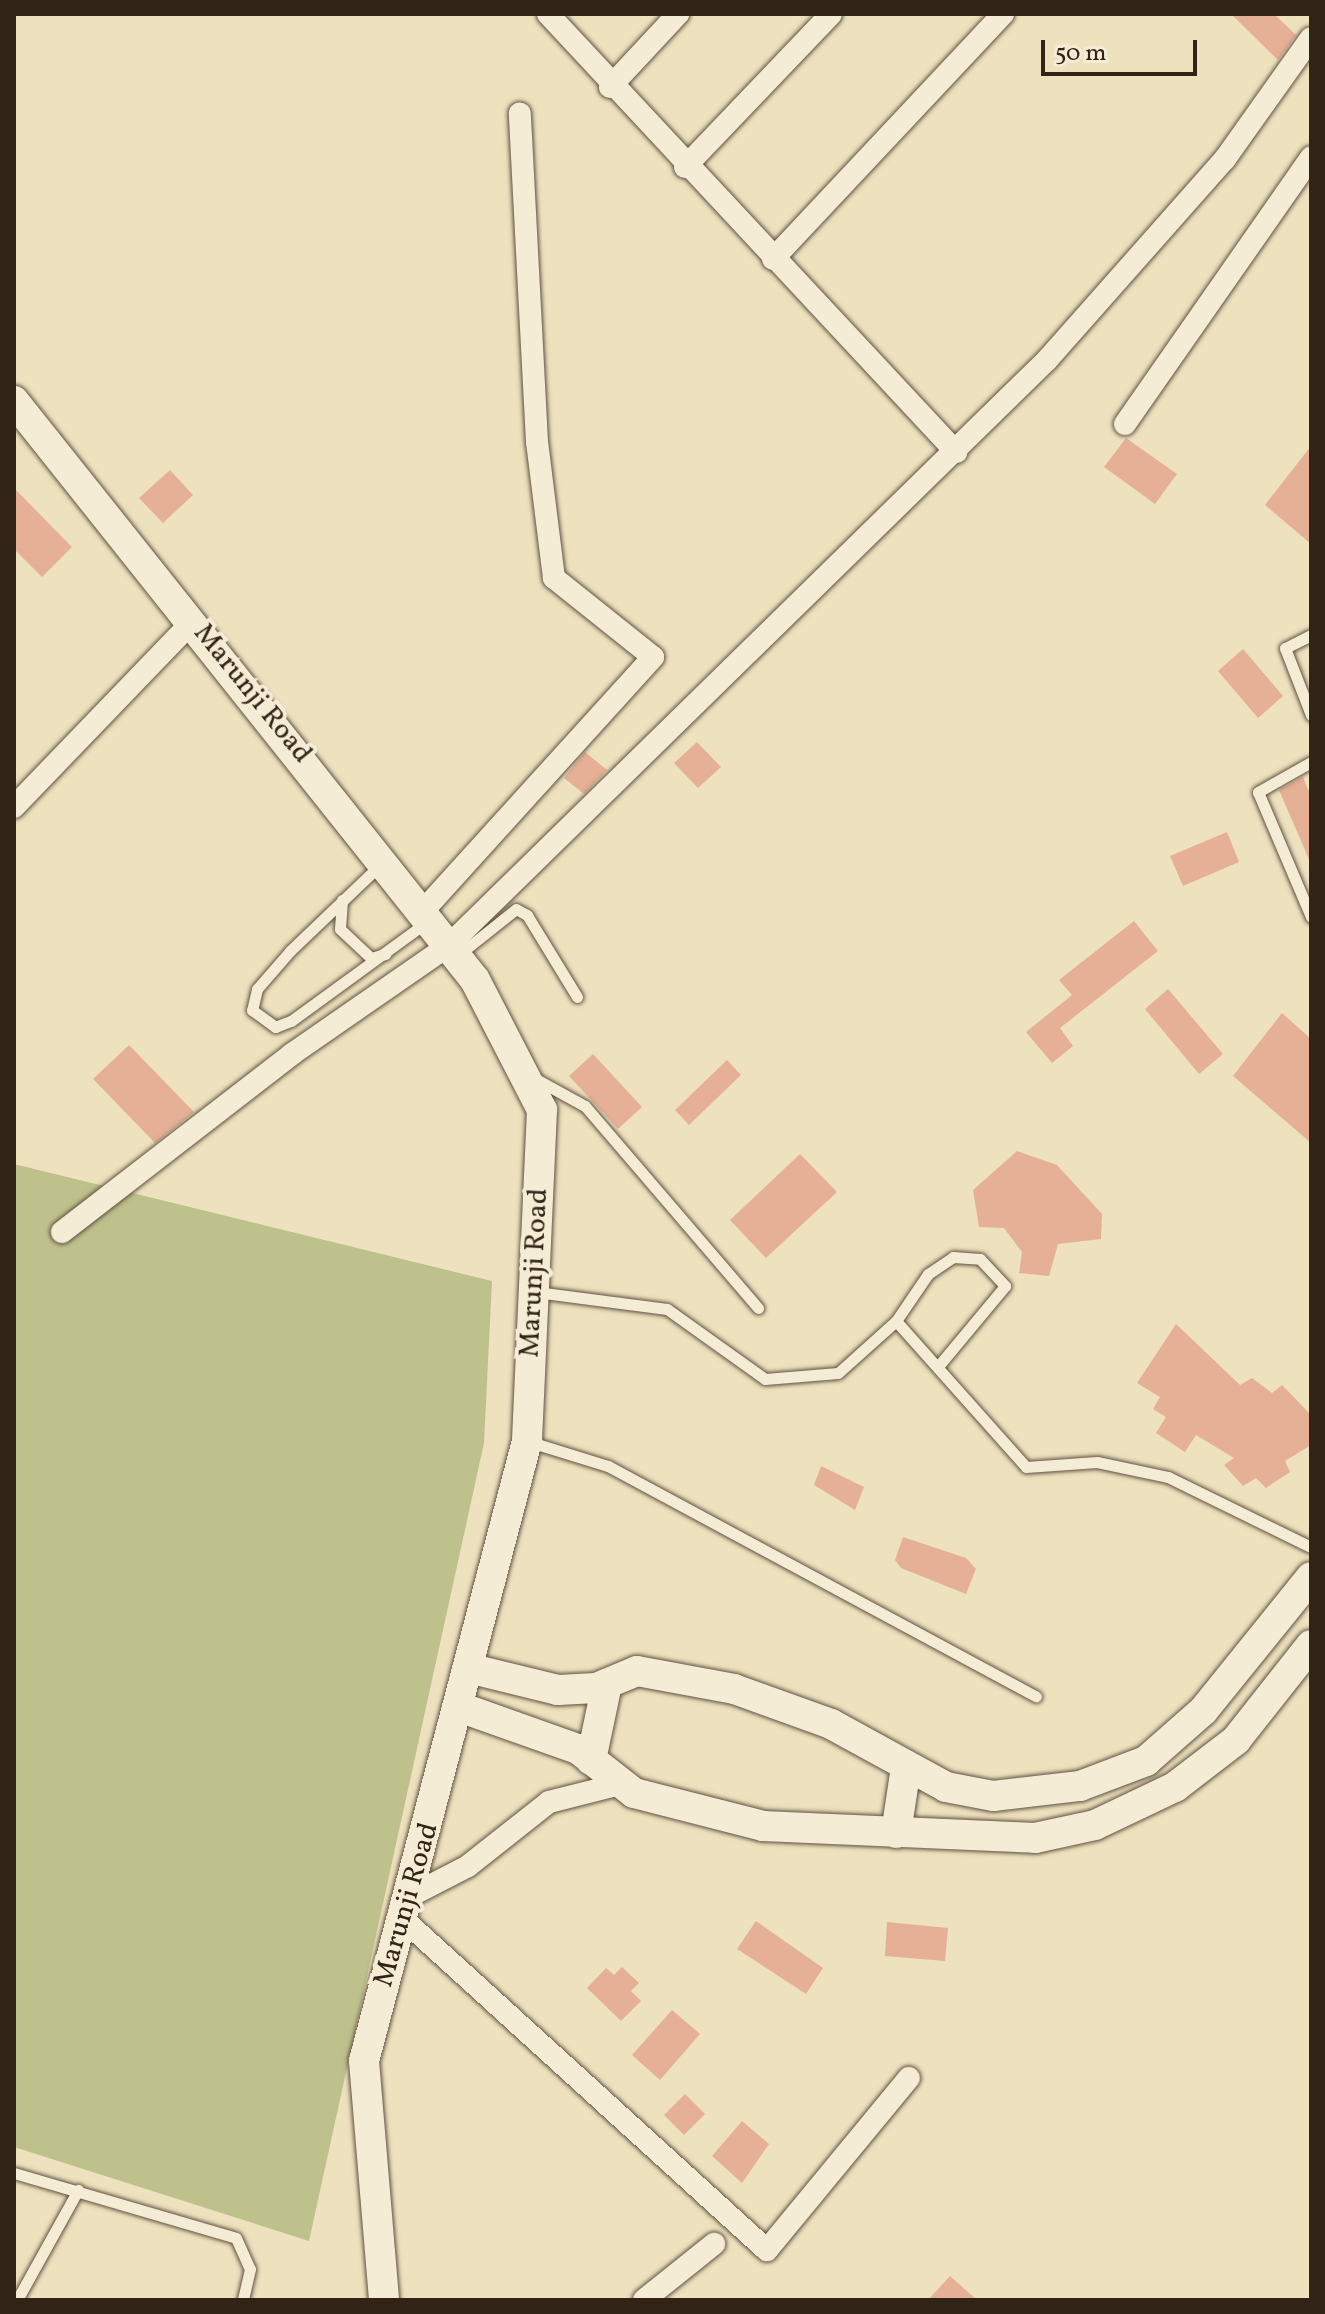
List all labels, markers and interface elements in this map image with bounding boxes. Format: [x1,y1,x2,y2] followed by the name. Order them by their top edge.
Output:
[1045,24,1201,74] scale bar
[1055,37,1107,71] text: 50 m
[186,618,318,770] street label: Marunji Road
[514,1188,556,1358] street label: Marunji Road
[368,1819,446,1991] street label: Marunji Road

